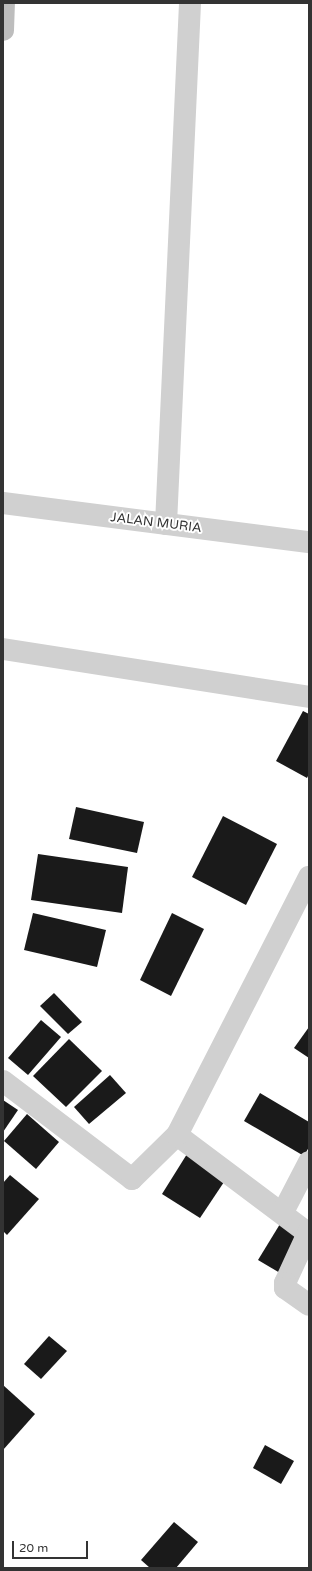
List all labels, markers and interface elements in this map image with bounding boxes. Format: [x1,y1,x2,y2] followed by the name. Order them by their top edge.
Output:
[110,510,202,536] street label: JALAN MURIA
[14,1533,90,1559] scale bar
[19,1541,48,1555] text: 20 m

